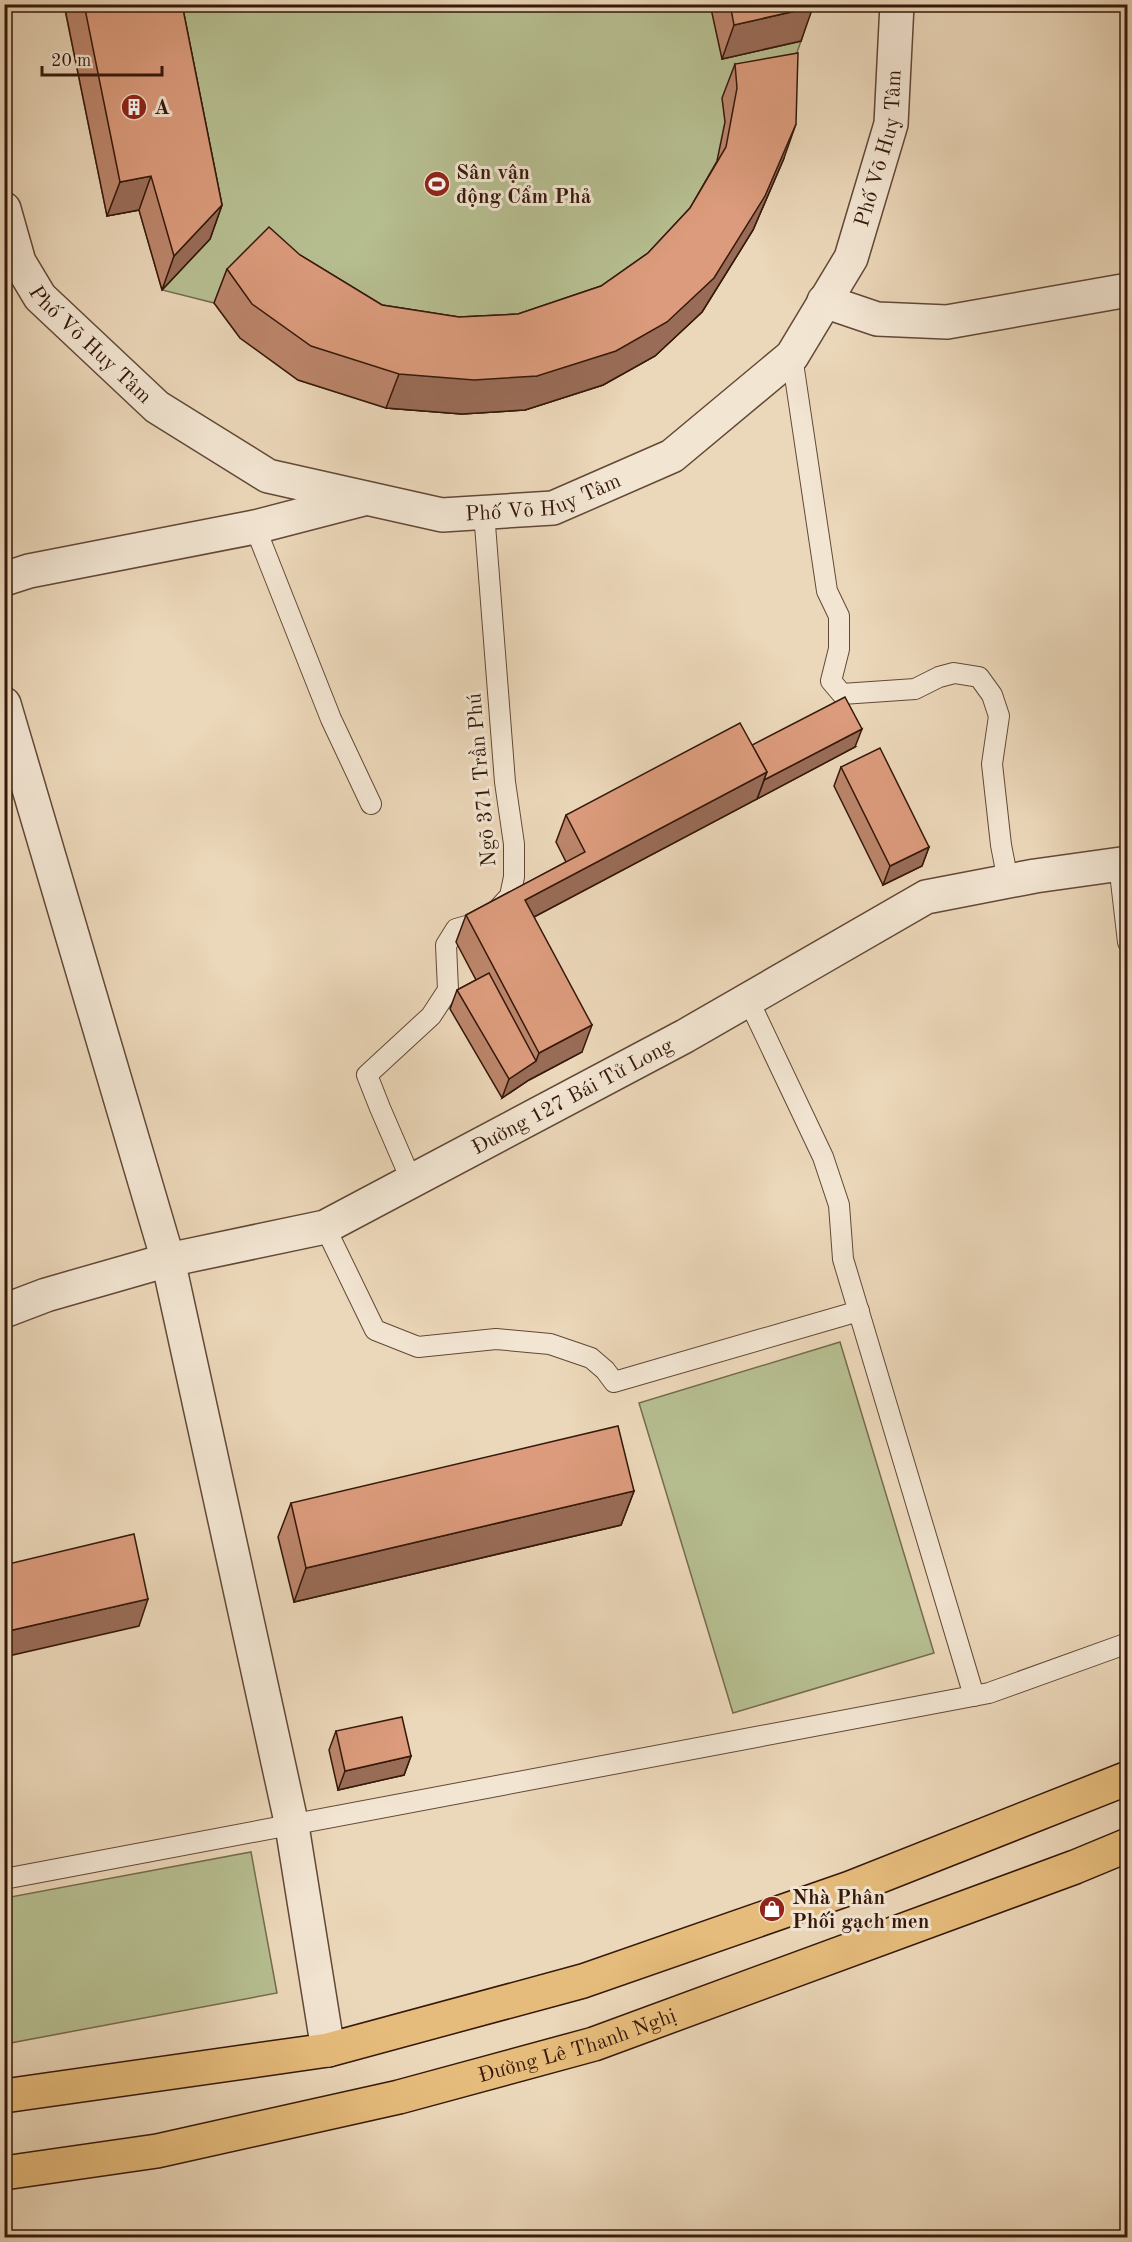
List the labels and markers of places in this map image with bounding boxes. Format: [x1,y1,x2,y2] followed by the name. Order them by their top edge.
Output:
[119,92,149,122] building icon: A
[154,98,170,119] place label: A
[456,163,592,208] place label: Sân vận động Cẩm Phả
[422,169,452,199] sports icon: Sân vận động Cẩm Phả
[792,1888,929,1933] place label: Nhà Phân Phối gạch men
[757,1894,787,1924] shop icon: Nhà Phân Phối gạch men

